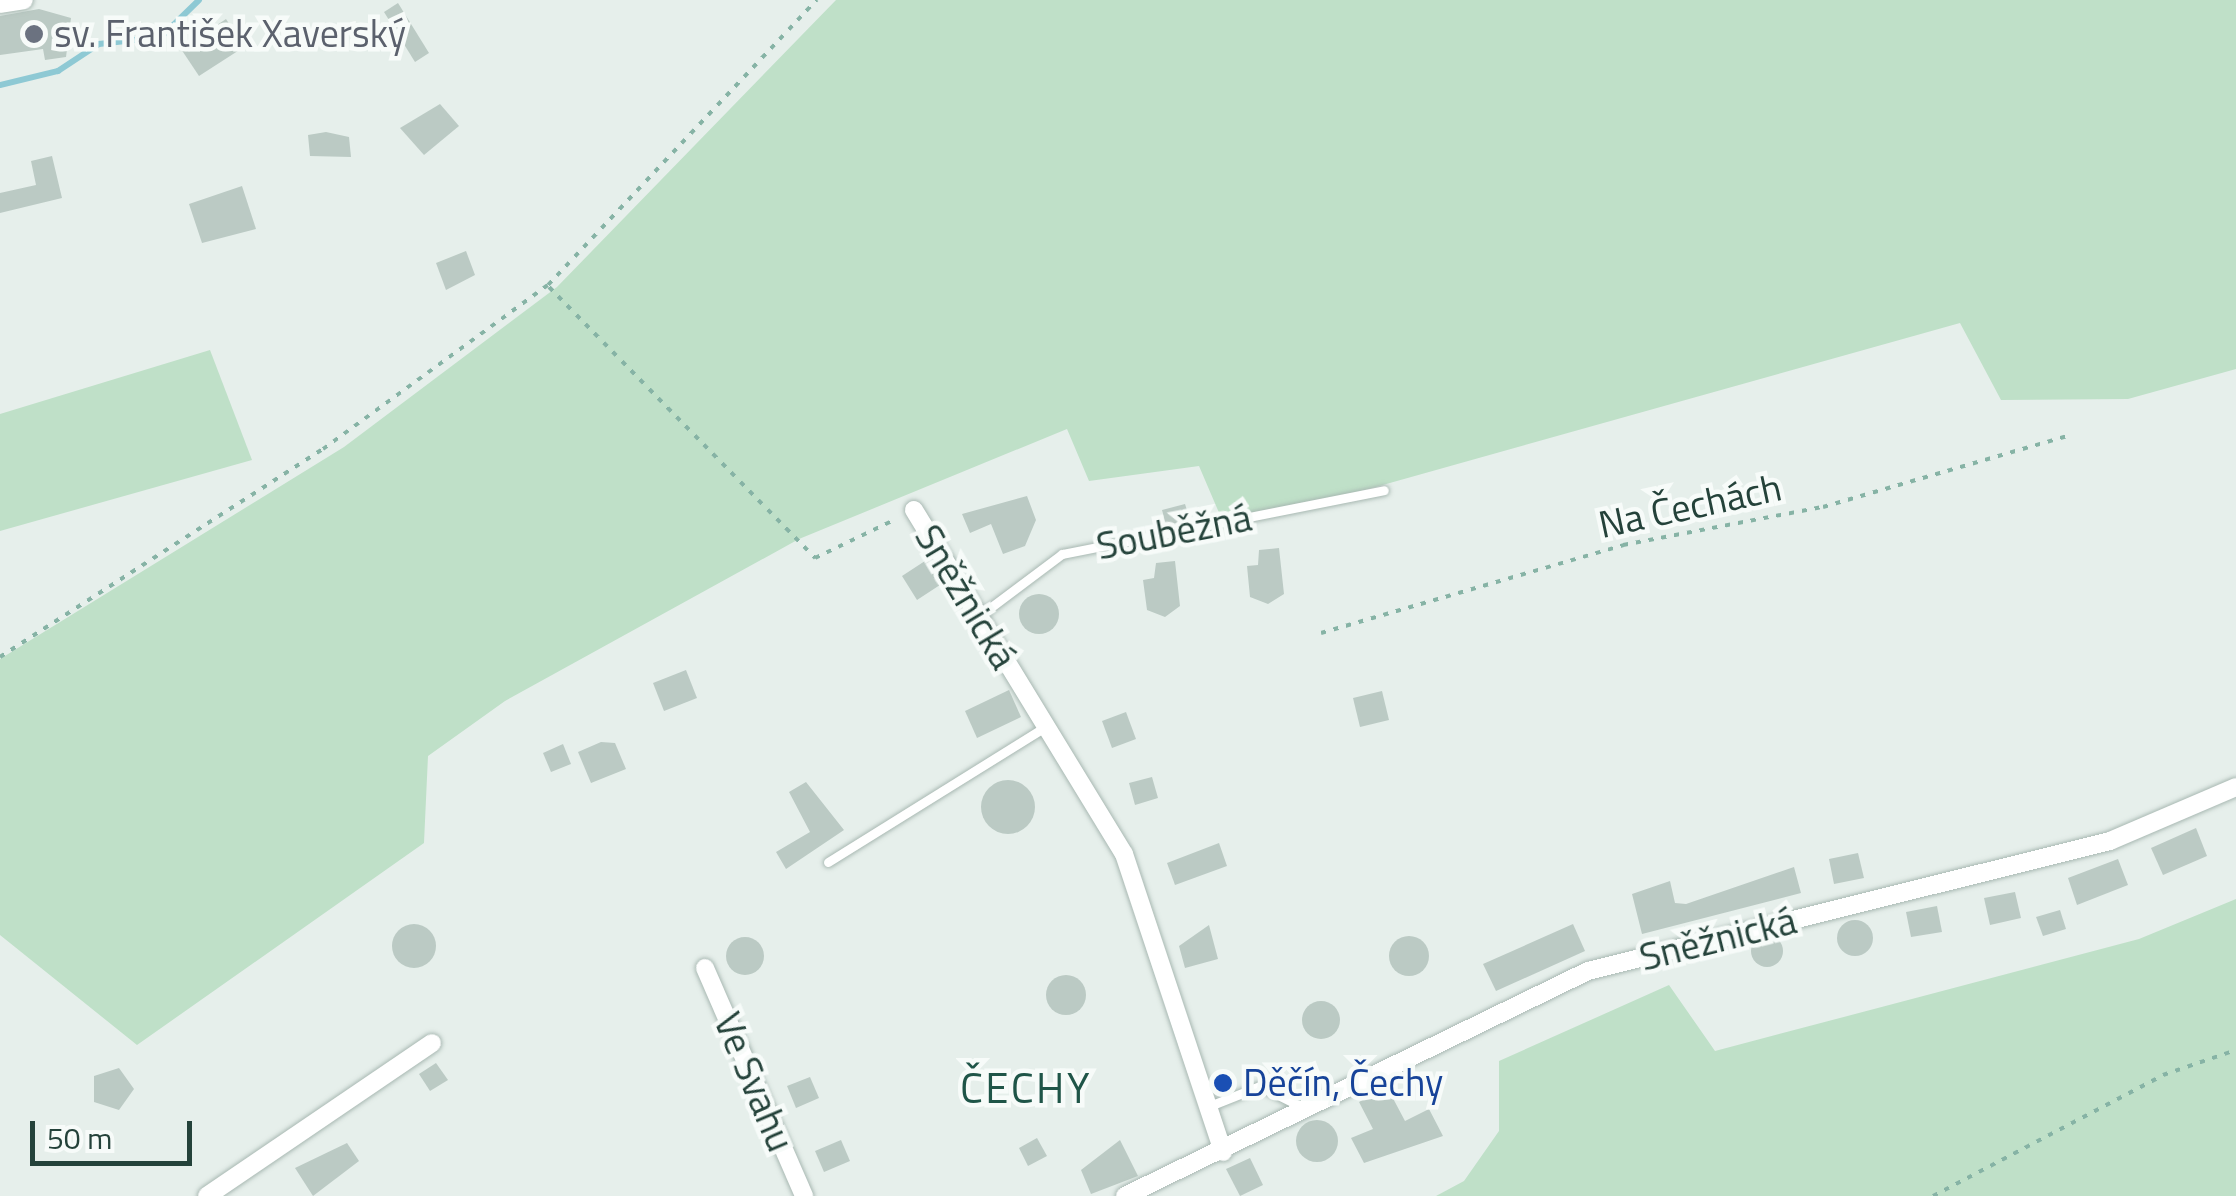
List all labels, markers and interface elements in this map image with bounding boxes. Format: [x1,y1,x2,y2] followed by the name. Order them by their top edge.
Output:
[54,11,406,57] place label: sv. František Xaverský
[23,23,45,45] marker: sv. František Xaverský
[1595,464,1785,548] street label: Na Čechách
[1093,495,1255,569] street label: Souběžná
[905,517,1027,677] street label: Sněžnická
[1635,898,1801,980] street label: Sněžnická
[704,1006,804,1158] street label: Ve Svahu
[1243,1060,1443,1106] place label: Děčín, Čechy
[960,1062,1092,1112] district label: ČECHY
[1212,1072,1234,1094] marker: Děčín, Čechy
[35,1101,198,1163] scale bar
[47,1115,112,1161] text: 50 m

